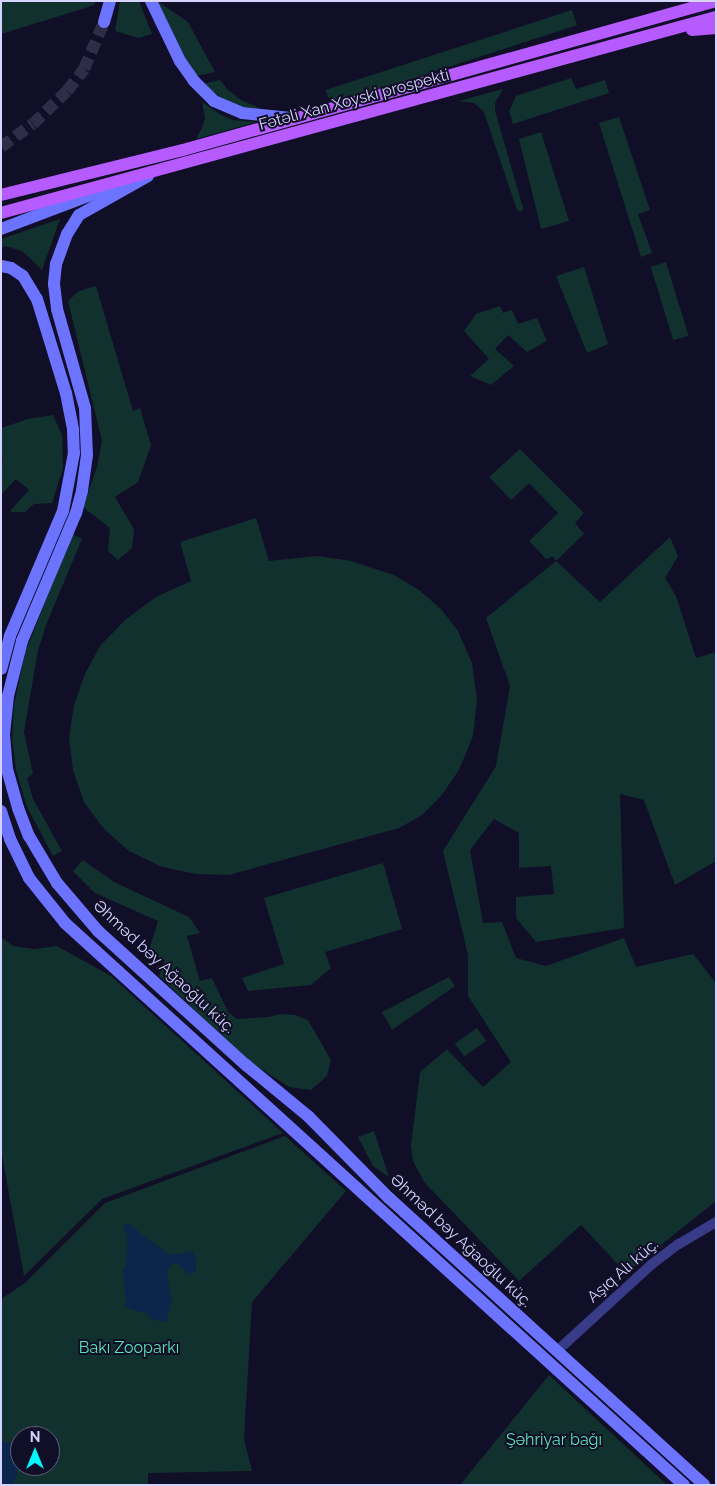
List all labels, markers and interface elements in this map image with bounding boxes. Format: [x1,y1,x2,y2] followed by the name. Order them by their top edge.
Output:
[257,65,451,135] street label: Fətəli Xan Xoyski prospekti
[89,896,239,1038] street label: Əhməd bəy Ağaoğlu küç.
[386,1170,536,1312] street label: Əhməd bəy Ağaoğlu küç.
[583,1235,663,1307] street label: Aşıq Alı küç.
[79,1338,179,1358] park label: Bakı Zooparkı
[10,1426,60,1476] north arrow
[30,1429,40,1445] text: N
[506,1430,602,1450] park label: Şəhriyar bağı

